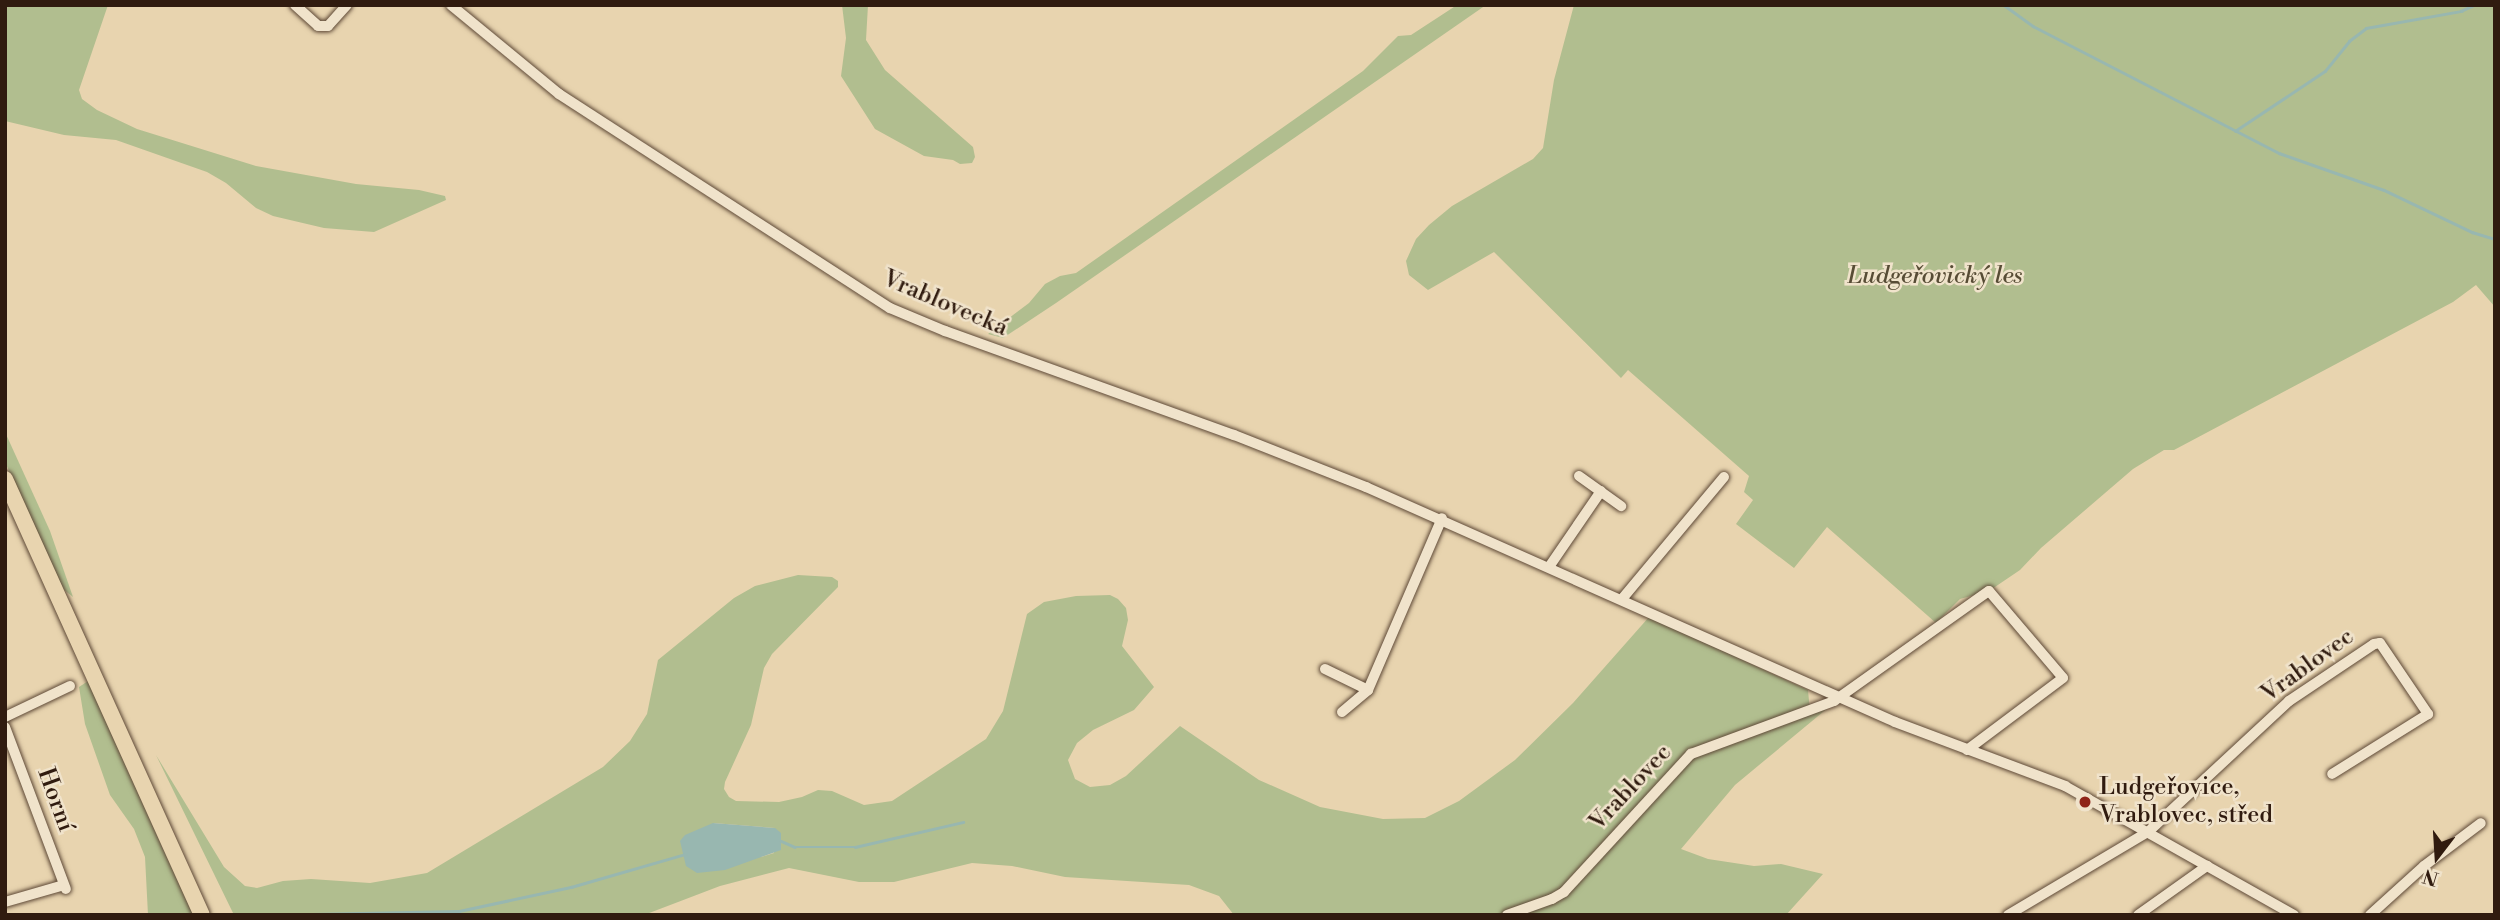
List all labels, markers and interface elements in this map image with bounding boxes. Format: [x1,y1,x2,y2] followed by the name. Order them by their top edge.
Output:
[1847,263,2023,291] park label: Ludgeřovický les
[878,265,1012,343] street label: Vrablovecká
[2256,623,2360,709] street label: Vrablovec
[1584,739,1678,837] street label: Vrablovec
[30,764,80,836] street label: Horní
[2099,774,2273,830] place label: Ludgeřovice, Vrablovec, střed
[2077,794,2093,810] marker: Ludgeřovice, Vrablovec, střed
[2402,822,2472,892] north arrow
[2420,863,2442,891] text: N

